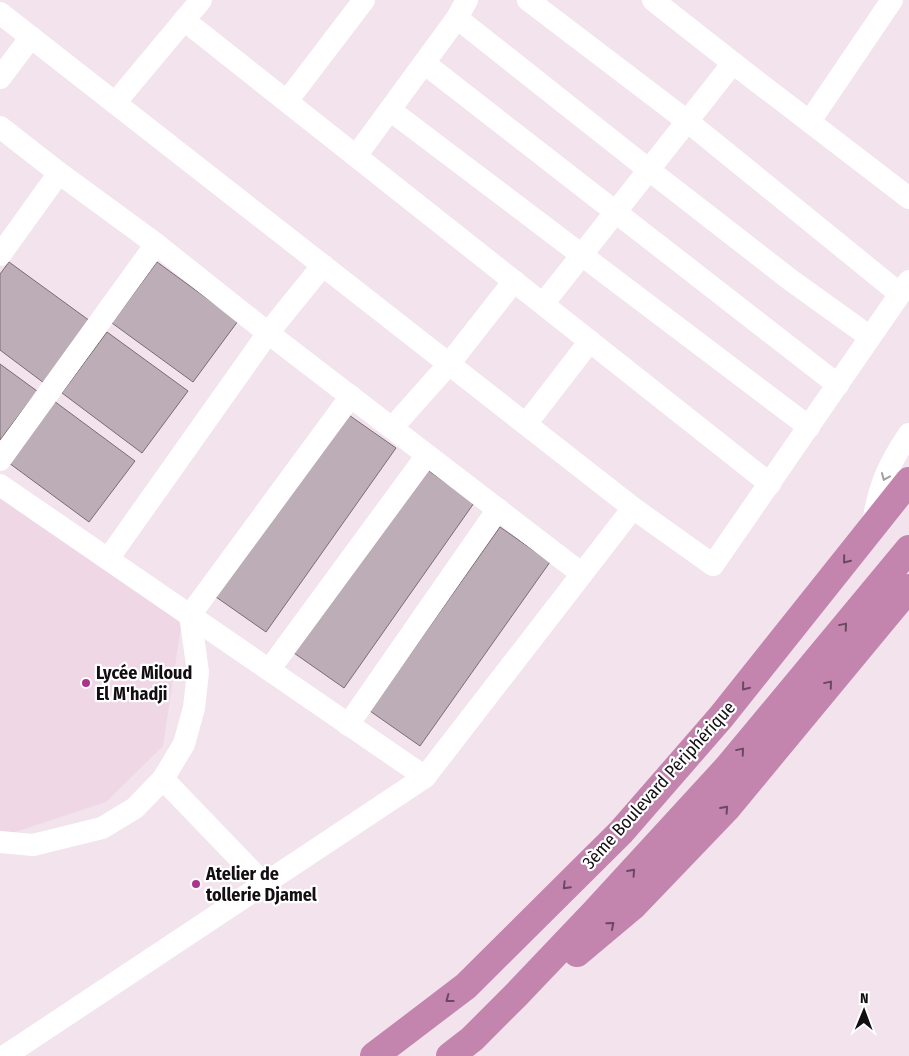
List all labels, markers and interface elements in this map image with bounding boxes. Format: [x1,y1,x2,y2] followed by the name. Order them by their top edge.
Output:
[880,472,891,481] one-way arrow
[843,555,852,564] one-way arrow
[839,623,848,632] one-way arrow
[96,662,192,705] place label: Lycée Miloud El M'hadji
[80,677,92,689] marker: Lycée Miloud El M'hadji
[824,681,833,690] one-way arrow
[741,682,750,691] one-way arrow
[578,697,740,873] street label: 3ème Boulevard Périphérique
[735,748,744,757] one-way arrow
[719,806,728,815] one-way arrow
[205,863,317,906] place label: Atelier de tollerie Djamel
[626,869,635,878] one-way arrow
[190,878,202,890] marker: Atelier de tollerie Djamel
[563,880,572,889] one-way arrow
[605,922,614,930] one-way arrow
[839,986,889,1036] north arrow
[860,990,869,1007] text: N
[446,993,455,1001] one-way arrow

